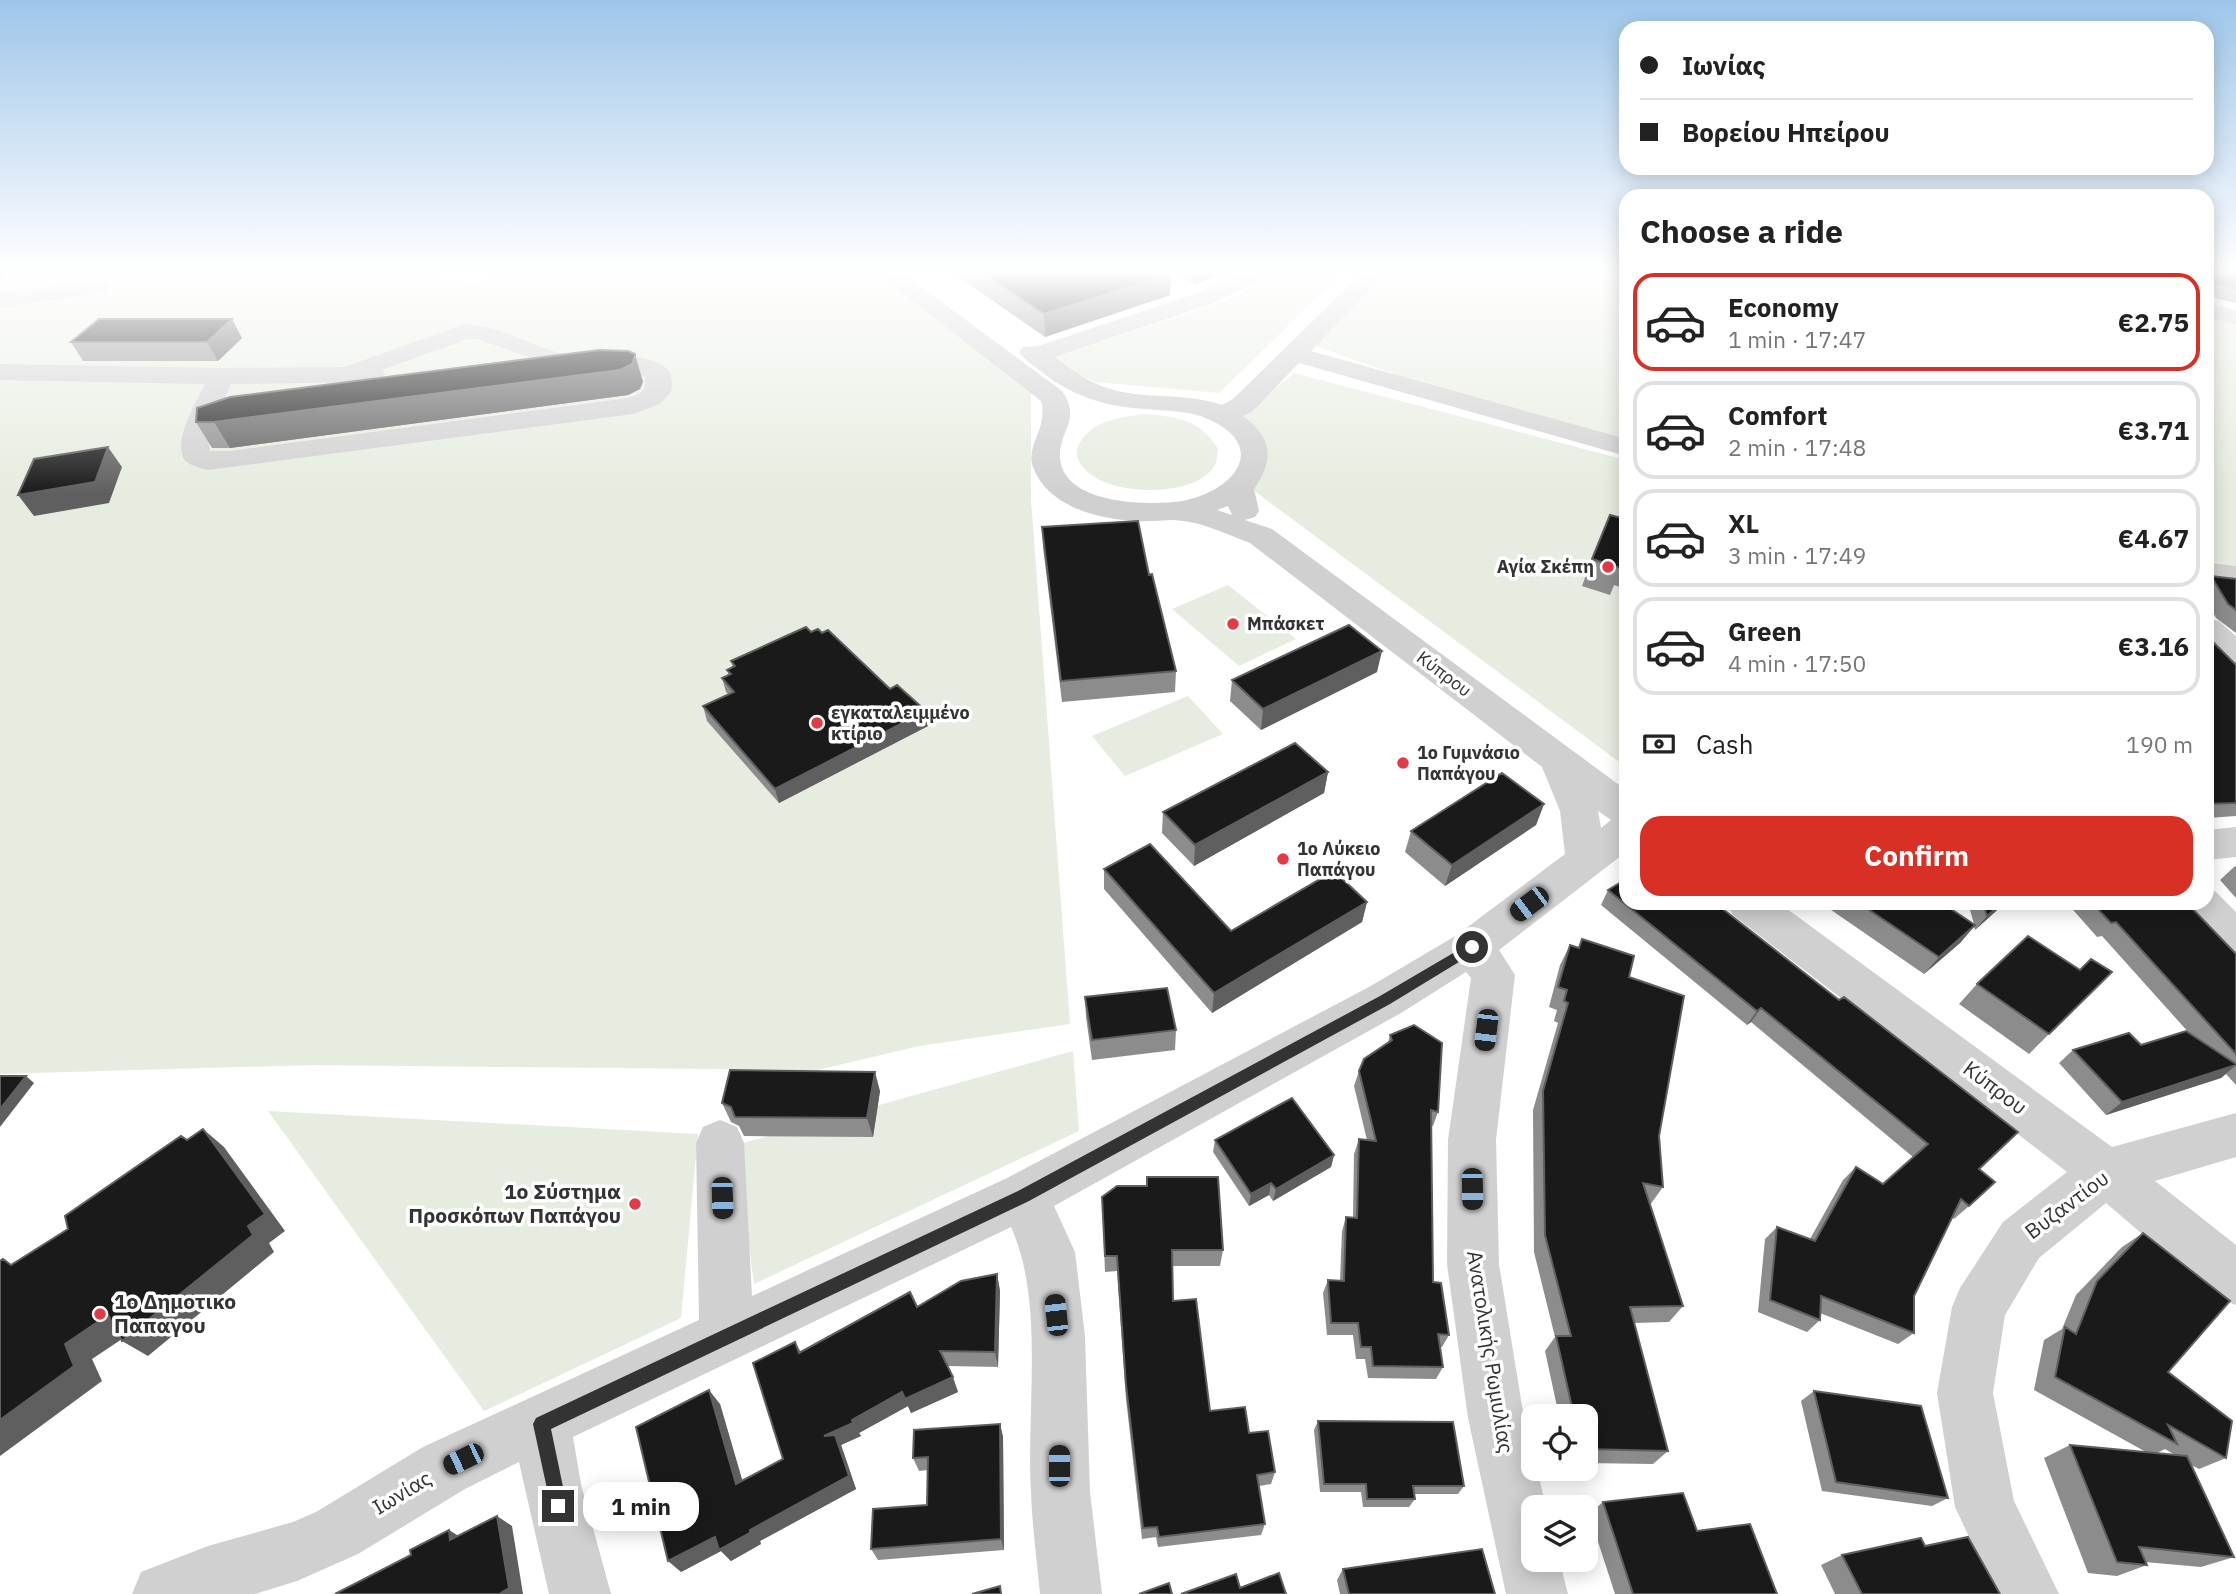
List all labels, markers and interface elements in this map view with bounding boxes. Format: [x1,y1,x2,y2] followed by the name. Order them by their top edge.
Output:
[1682,48,1766,82] text: Ιωνίας
[1682,115,1890,149] text: Βορείου Ηπείρου
[1640,210,1843,252] text: Choose a ride
[1728,290,1839,324] text: Economy
[1644,291,1707,354] icon: car
[2118,305,2189,339] text: €2.75
[1728,324,1866,354] text: 1 min · 17:47
[1728,398,1827,432] text: Comfort
[1644,399,1707,462] icon: car
[2118,413,2189,447] text: €3.71
[1728,432,1866,462] text: 2 min · 17:48
[1728,506,1759,540] text: XL
[1644,507,1707,570] icon: car
[2118,521,2189,555] text: €4.67
[1728,540,1866,570] text: 3 min · 17:49
[1497,555,1594,578] place label: Αγία Σκέπη
[1600,559,1616,575] marker: Αγία Σκέπη
[1247,612,1324,635] place label: Μπάσκετ
[1728,614,1802,648] text: Green
[1644,615,1707,678] icon: car
[1225,616,1241,632] marker: Μπάσκετ
[2118,629,2189,663] text: €3.16
[1412,646,1476,702] street label: Κύπρου
[1728,648,1866,678] text: 4 min · 17:50
[831,701,970,745] place label: εγκαταλειμμένο κτίριο
[809,715,825,731] marker: εγκαταλειμμένο κτίριο
[1640,725,1678,763] icon: cash
[1696,727,1753,761] text: Cash
[2126,729,2193,759] text: 190 m
[1417,741,1520,785] place label: 1ο Γυμνάσιο Παπάγου
[1395,755,1411,771] marker: 1ο Γυμνάσιο Παπάγου
[1640,816,2193,896] button: Confirm
[1297,837,1380,881] place label: 1ο Λύκειο Παπάγου
[1275,851,1291,867] marker: 1ο Λύκειο Παπάγου
[1506,883,1553,925] car
[1456,931,1488,963] route start
[1474,1008,1499,1052] car
[1958,1054,2033,1120] street label: Κύπρου
[2019,1163,2114,1245] street label: Βυζαντίου
[1462,1168,1483,1210] car
[408,1177,621,1229] place label: 1ο Σύστημα Προσκόπων Παπάγου
[711,1177,734,1219] car
[627,1196,643,1212] marker: 1ο Σύστημα Προσκόπων Παπάγου
[1461,1248,1521,1455] street label: Ανατολικής Ρωμυλίας
[114,1287,236,1339] place label: 1ο Δημοτικο Παπαγου
[1044,1293,1069,1337] car
[92,1306,108,1322] marker: 1ο Δημοτικο Παπαγου
[1521,1404,1598,1572] map controls
[1521,1404,1598,1481] button: locate
[440,1440,487,1478] car
[1049,1445,1070,1487] car
[367,1464,436,1521] street label: Ιωνίας
[582,1482,698,1530] callout: 1 min
[542,1490,574,1522] route end
[611,1491,671,1521] text: 1 min
[1521,1495,1598,1572] button: layers

